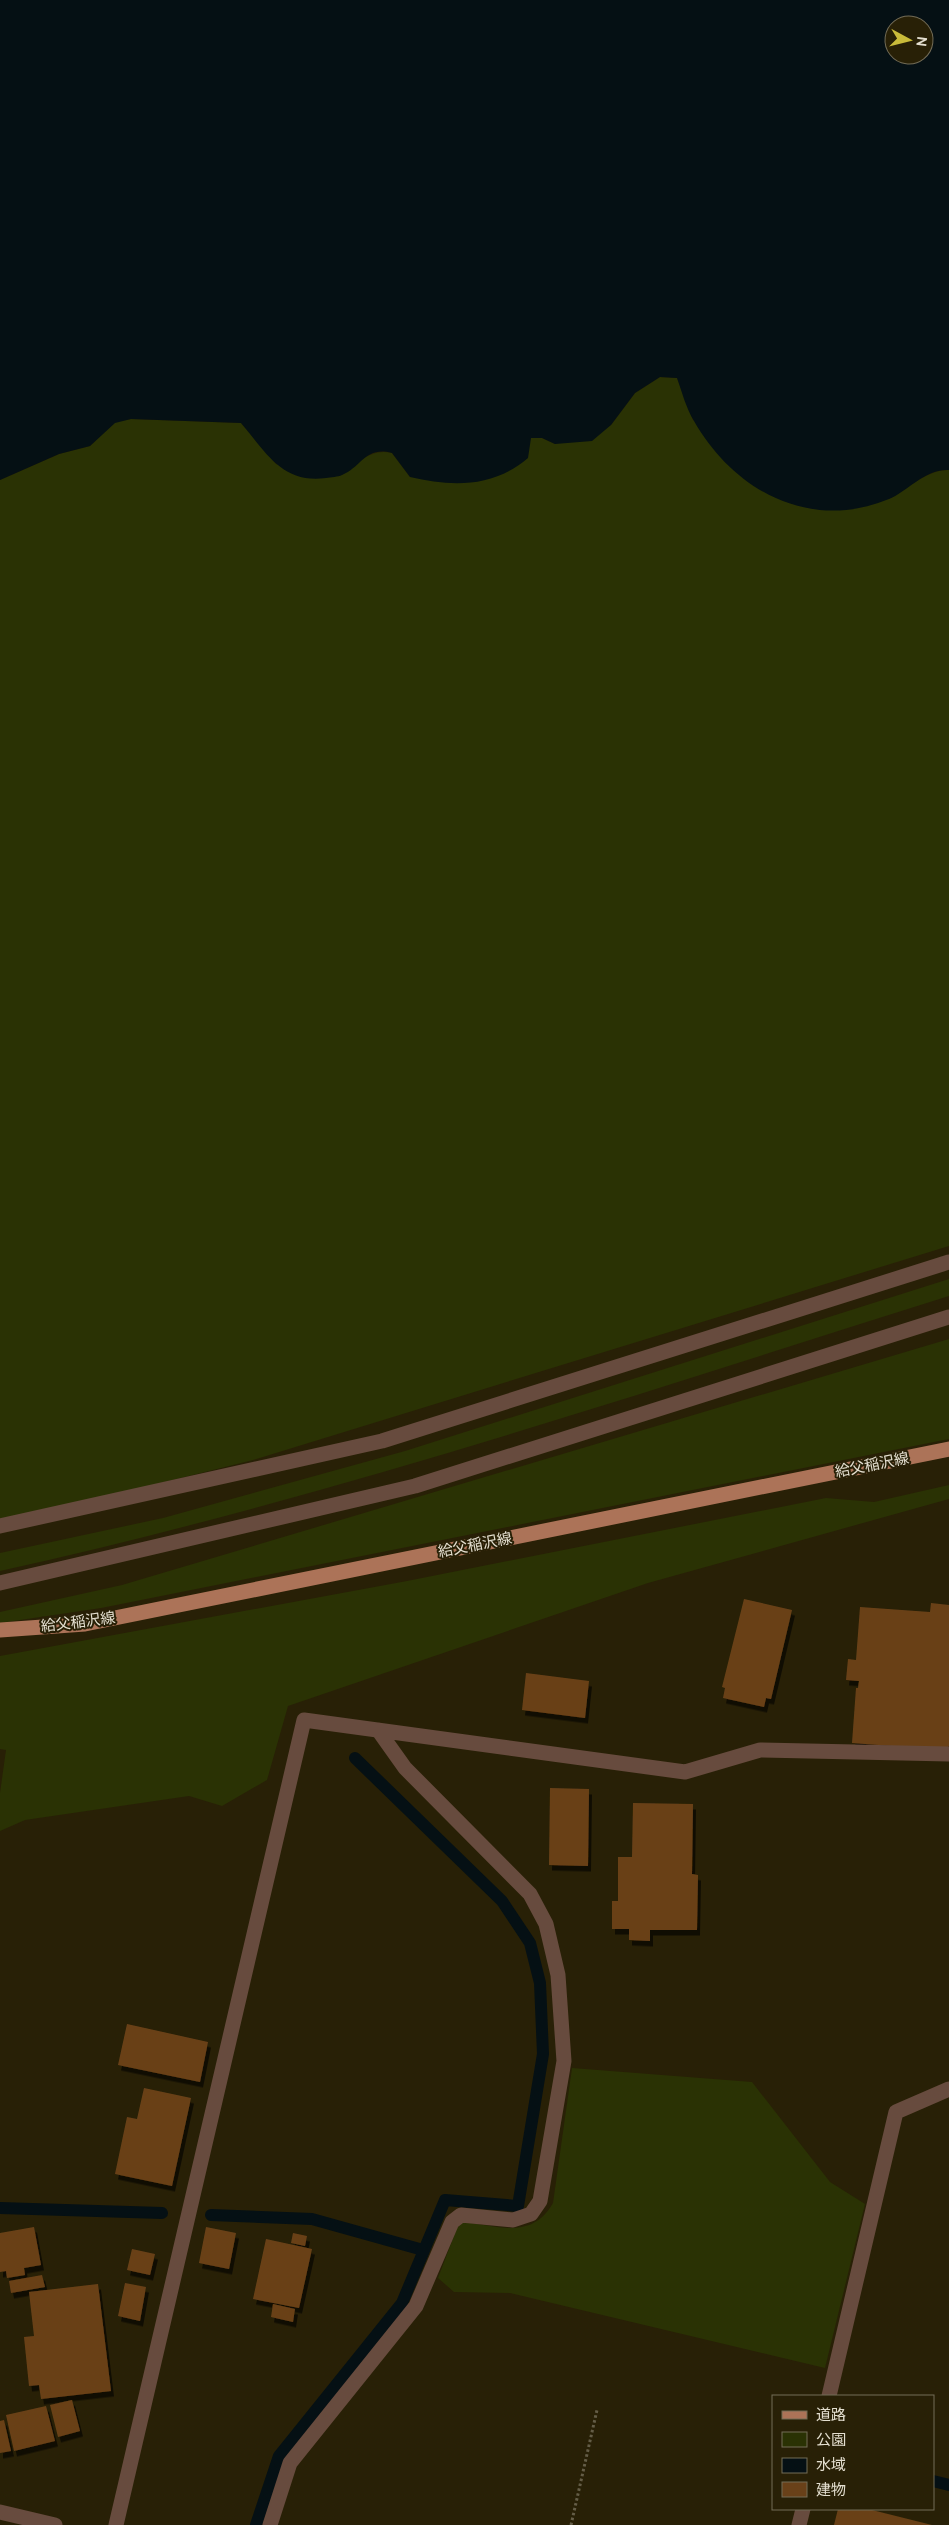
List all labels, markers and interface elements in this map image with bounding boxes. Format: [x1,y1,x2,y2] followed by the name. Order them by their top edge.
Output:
[884,15,934,65] north arrow
[912,36,931,48] text: N
[833,1449,911,1481] street label: 給父稲沢線
[436,1529,514,1561] street label: 給父稲沢線
[40,1608,116,1636] street label: 給父稲沢線
[772,2395,934,2510] legend
[816,2406,846,2424] text: 道路
[816,2431,846,2449] text: 公園
[816,2456,846,2474] text: 水域
[816,2481,846,2499] text: 建物

